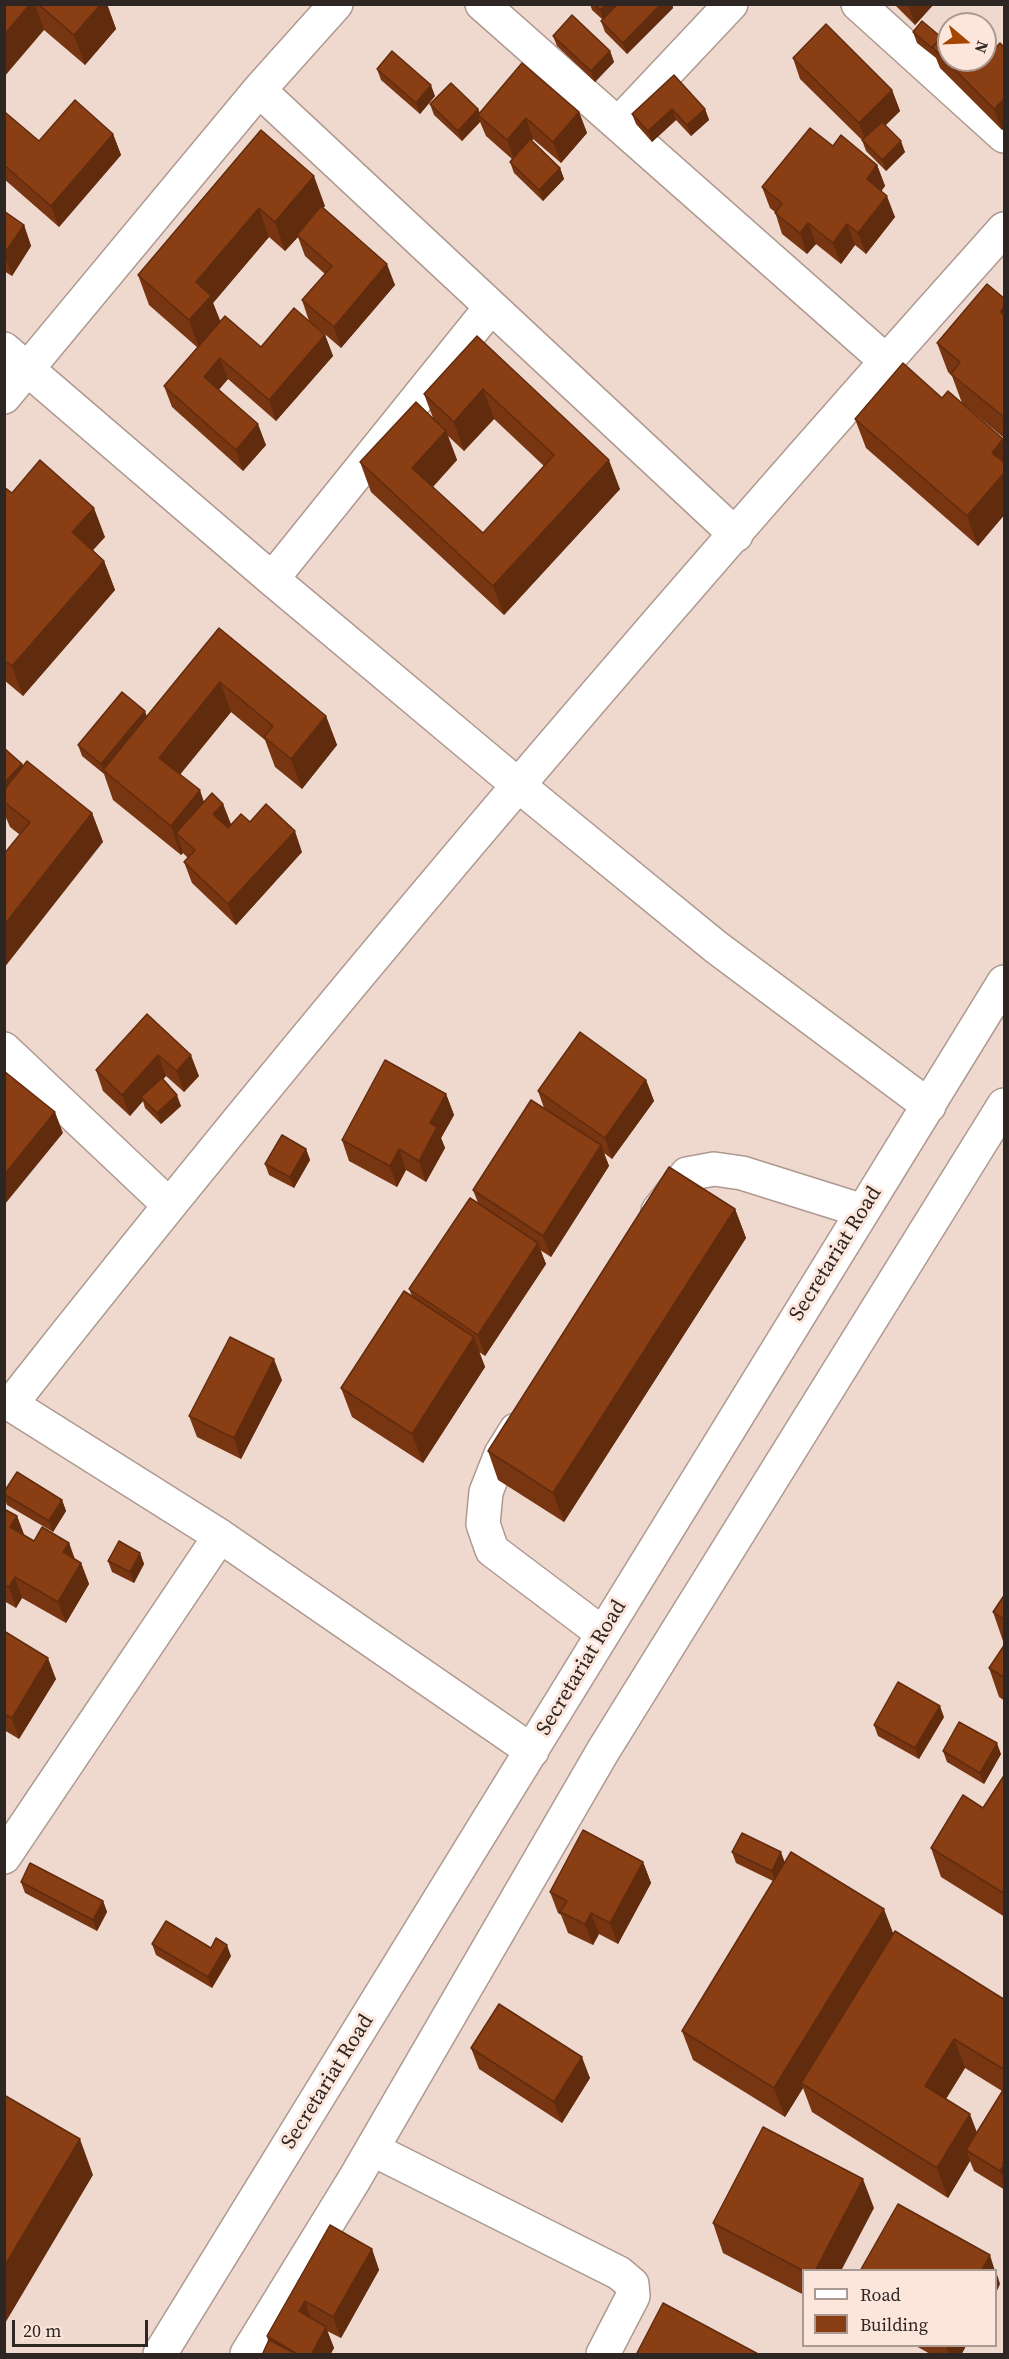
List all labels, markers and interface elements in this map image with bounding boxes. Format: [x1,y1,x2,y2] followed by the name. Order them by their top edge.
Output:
[937,12,997,72] north arrow
[970,38,994,56] text: N
[785,1182,887,1326] street label: Secretariat Road
[532,1596,632,1740] street label: Secretariat Road
[277,2010,379,2154] street label: Secretariat Road
[802,2269,997,2347] legend
[860,2282,901,2307] text: Road
[15,2308,152,2346] scale bar
[860,2312,928,2337] text: Building
[23,2318,61,2343] text: 20 m

